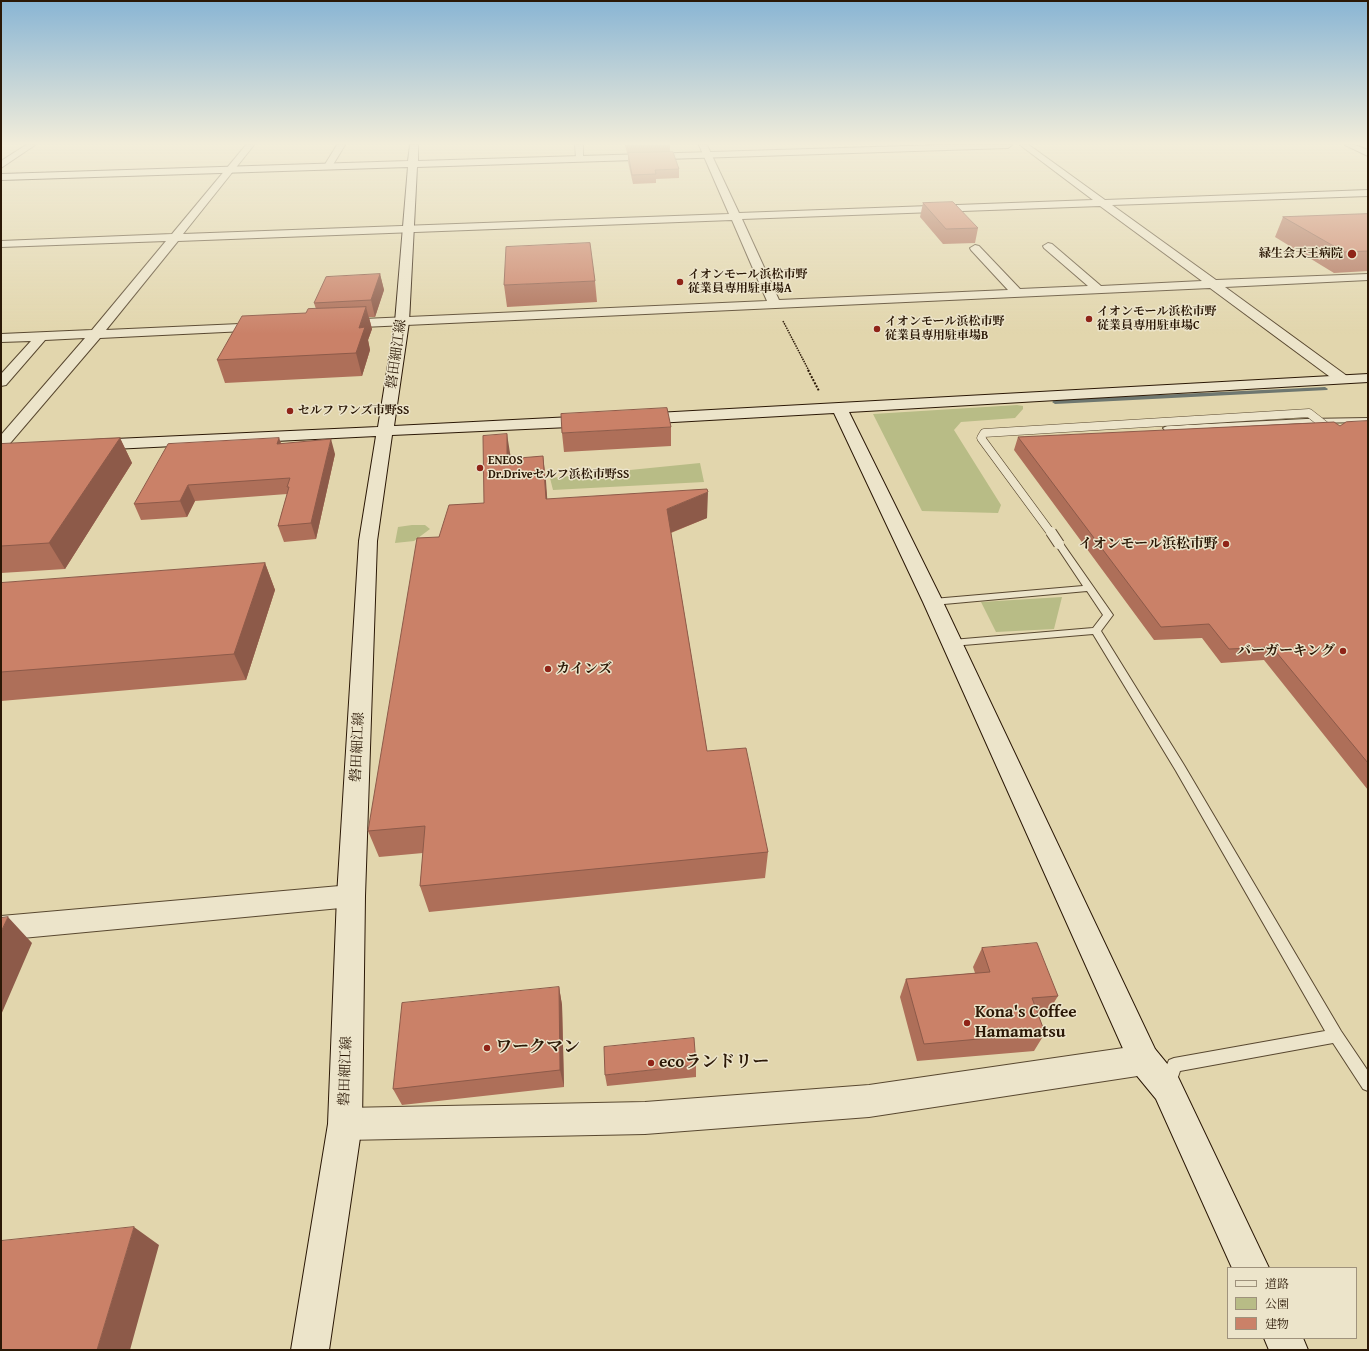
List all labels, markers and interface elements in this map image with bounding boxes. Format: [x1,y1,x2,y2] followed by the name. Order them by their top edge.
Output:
[1259,247,1343,261] place label: 緑生会天王病院
[1346,248,1358,260] marker: 緑生会天王病院
[688,268,808,296] place label: イオンモール浜松市野 従業員専用駐車場A
[675,277,685,287] marker: イオンモール浜松市野 従業員専用駐車場A
[1097,305,1217,333] place label: イオンモール浜松市野 従業員専用駐車場C
[1084,314,1094,324] marker: イオンモール浜松市野 従業員専用駐車場C
[885,315,1005,343] place label: イオンモール浜松市野 従業員専用駐車場B
[384,318,410,390] street label: 磐田細江線
[872,324,882,334] marker: イオンモール浜松市野 従業員専用駐車場B
[298,404,409,418] place label: セルフ ワンズ市野SS
[285,406,295,416] marker: セルフ ワンズ市野SS
[488,454,629,482] place label: ENEOS Dr.Driveセルフ浜松市野SS
[475,463,485,473] marker: ENEOS Dr.Driveセルフ浜松市野SS
[1079,536,1218,552] place label: イオンモール浜松市野
[1221,539,1231,549] marker: イオンモール浜松市野
[1237,643,1335,659] place label: バーガーキング
[1338,646,1348,656] marker: バーガーキング
[556,661,612,677] place label: カインズ
[543,664,553,674] marker: カインズ
[348,712,368,782] street label: 磐田細江線
[975,1003,1077,1043] place label: Kona's Coffee Hamamatsu
[962,1018,972,1028] marker: Kona's Coffee Hamamatsu
[336,1036,356,1106] street label: 磐田細江線
[495,1038,580,1058] place label: ワークマン
[482,1043,492,1053] marker: ワークマン
[659,1053,769,1073] place label: ecoランドリー
[646,1058,656,1068] marker: ecoランドリー
[1227,1267,1357,1339] legend
[1265,1275,1289,1292] text: 道路
[1265,1295,1289,1312] text: 公園
[1265,1315,1289,1332] text: 建物

